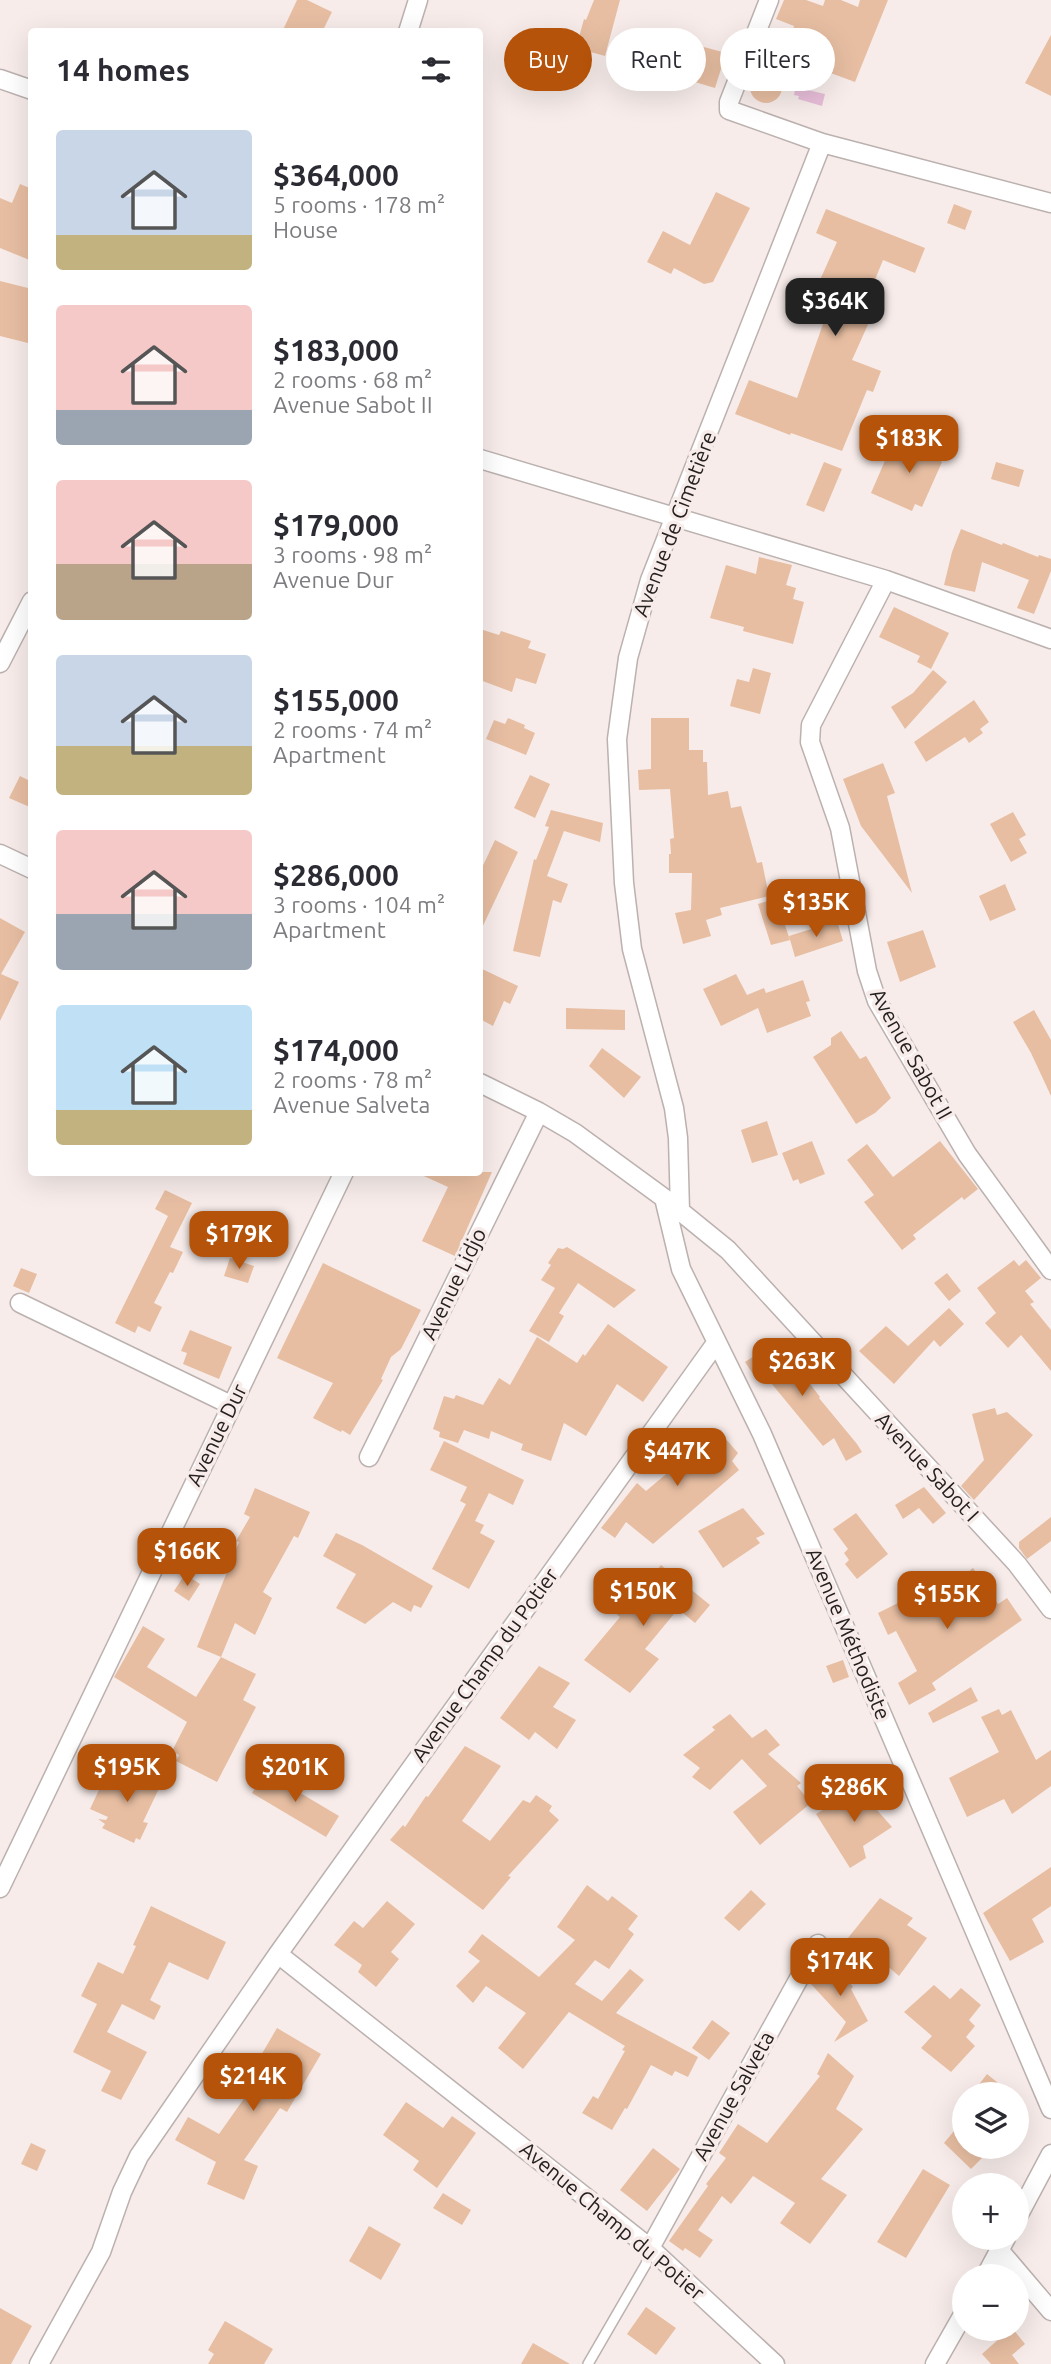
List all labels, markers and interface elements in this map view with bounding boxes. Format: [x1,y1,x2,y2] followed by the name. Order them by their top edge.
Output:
[504,28,592,91] chip: Buy
[606,28,706,91] chip: Rent
[720,28,835,91] chip: Filters
[417,51,455,89] icon: filters
[56,53,190,87] text: 14 homes
[112,158,196,242] icon: home
[273,158,399,192] text: $364,000
[273,192,445,217] text: 5 rooms · 178 m²
[273,217,338,242] text: House
[786,278,884,338] pin: $364K
[801,288,869,313] text: $364K
[112,333,196,417] icon: home
[273,333,399,367] text: $183,000
[273,367,432,392] text: 2 rooms · 68 m²
[273,392,433,417] text: Avenue Sabot II
[860,416,958,475] pin: $183K
[875,425,943,450] text: $183K
[628,428,720,620] street label: Avenue de Cimetière
[112,508,196,592] icon: home
[273,508,399,542] text: $179,000
[273,542,432,567] text: 3 rooms · 98 m²
[273,567,394,592] text: Avenue Dur
[112,683,196,767] icon: home
[273,683,399,717] text: $155,000
[273,717,432,742] text: 2 rooms · 74 m²
[273,742,386,767] text: Apartment
[112,858,196,942] icon: home
[273,858,399,892] text: $286,000
[767,880,865,939] pin: $135K
[782,889,850,914] text: $135K
[273,892,445,917] text: 3 rooms · 104 m²
[273,917,386,942] text: Apartment
[866,984,958,1123] street label: Avenue Sabot II
[112,1033,196,1117] icon: home
[273,1033,399,1067] text: $174,000
[273,1067,432,1092] text: 2 rooms · 78 m²
[273,1092,430,1117] text: Avenue Salveta
[190,1212,288,1271] pin: $179K
[205,1221,273,1246] text: $179K
[416,1224,490,1343] street label: Avenue Lidjo
[753,1338,851,1398] pin: $263K
[768,1348,836,1373] text: $263K
[181,1380,251,1489] street label: Avenue Dur
[871,1407,984,1526] street label: Avenue Sabot I
[628,1428,726,1488] pin: $447K
[643,1438,711,1463] text: $447K
[138,1528,236,1588] pin: $166K
[153,1538,221,1563] text: $166K
[802,1544,896,1723] street label: Avenue Méthodiste
[406,1563,562,1766] street label: Avenue Champ du Potier
[594,1568,692,1628] pin: $150K
[898,1572,996,1631] pin: $155K
[609,1578,677,1603] text: $150K
[913,1581,981,1606] text: $155K
[78,1744,176,1804] pin: $195K
[246,1744,344,1804] pin: $201K
[93,1754,161,1779] text: $195K
[261,1754,329,1779] text: $201K
[805,1764,903,1824] pin: $286K
[820,1774,888,1799] text: $286K
[791,1938,889,1998] pin: $174K
[806,1948,874,1973] text: $174K
[688,2027,778,2164] street label: Avenue Salveta
[204,2054,302,2113] pin: $214K
[219,2063,287,2088] text: $214K
[952,2082,1029,2341] map controls
[952,2082,1029,2159] button: layers
[516,2136,710,2304] street label: Avenue Champ du Potier
[952,2173,1029,2250] button: +
[952,2264,1029,2341] button: −

